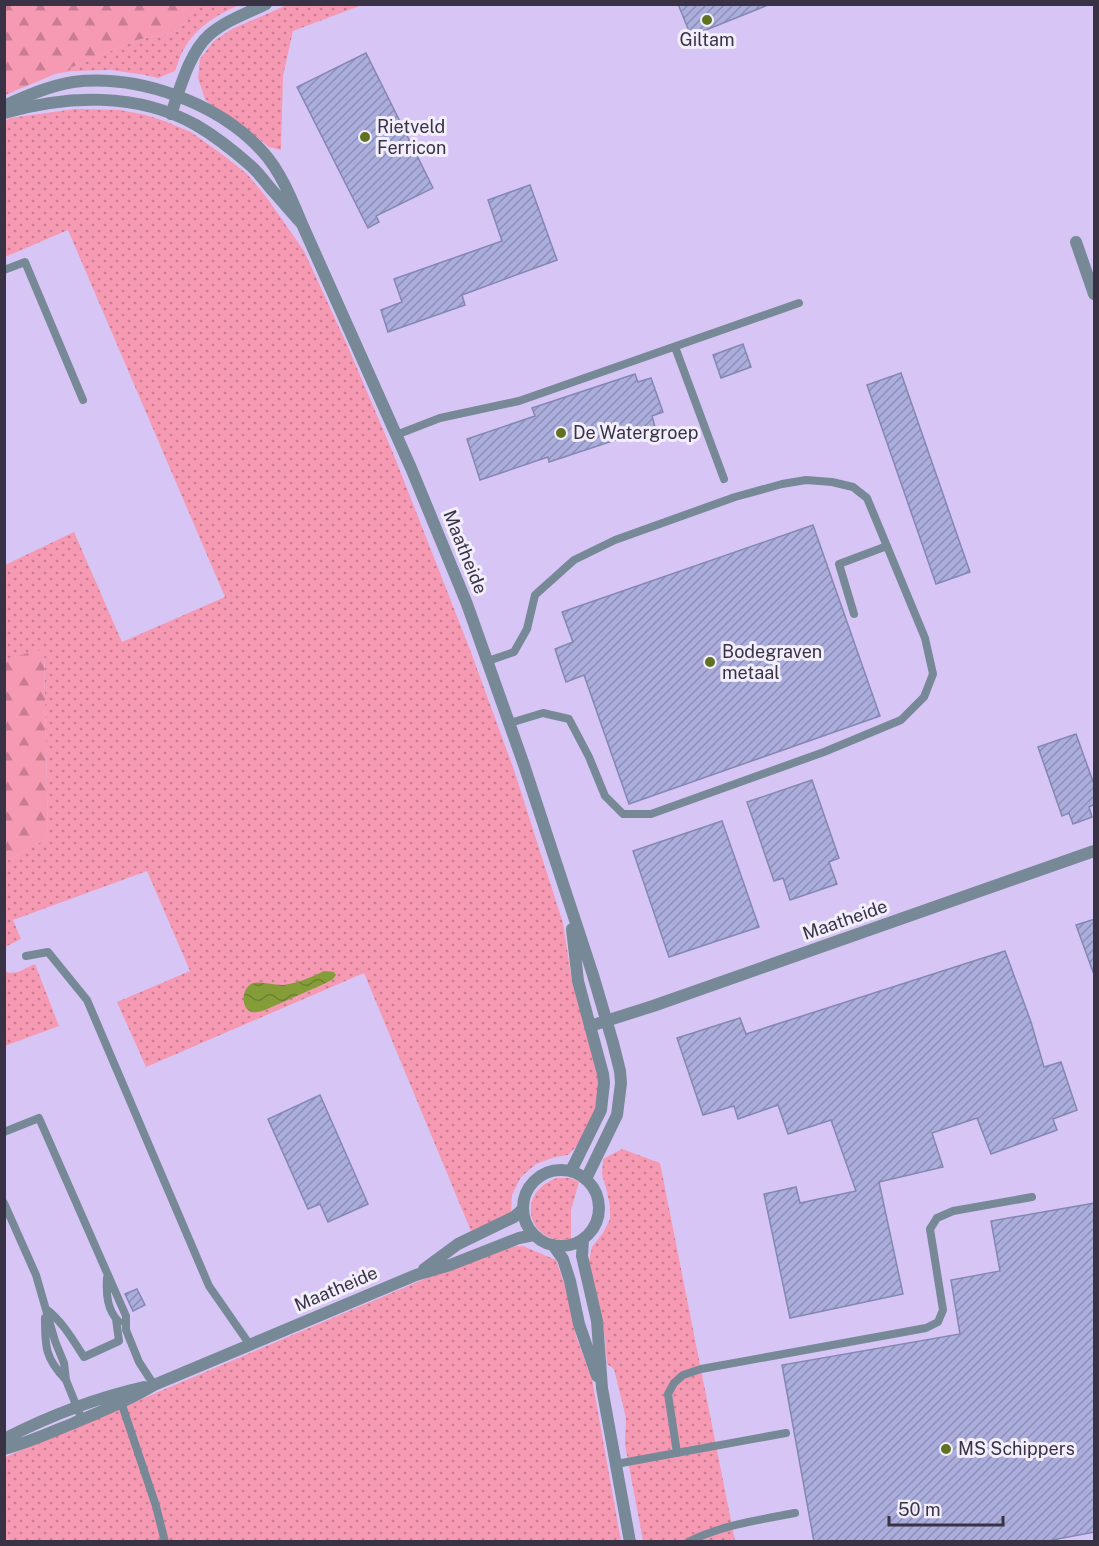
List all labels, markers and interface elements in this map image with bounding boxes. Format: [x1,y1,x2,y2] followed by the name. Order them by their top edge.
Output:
[700,13,714,27] marker: Giltam
[680,29,735,50] place label: Giltam
[377,116,446,158] place label: Rietveld Ferricon
[358,130,372,144] marker: Rietveld Ferricon
[573,422,698,443] place label: De Watergroep
[554,426,568,440] marker: De Watergroep
[439,507,492,597] street label: Maatheide
[722,641,822,683] place label: Bodegraven metaal
[703,655,717,669] marker: Bodegraven metaal
[800,895,890,944] street label: Maatheide
[291,1262,381,1315] street label: Maatheide
[958,1438,1075,1459] place label: MS Schippers
[939,1442,953,1456] marker: MS Schippers
[889,1489,1003,1527] scale bar
[898,1499,941,1520] text: 50 m

